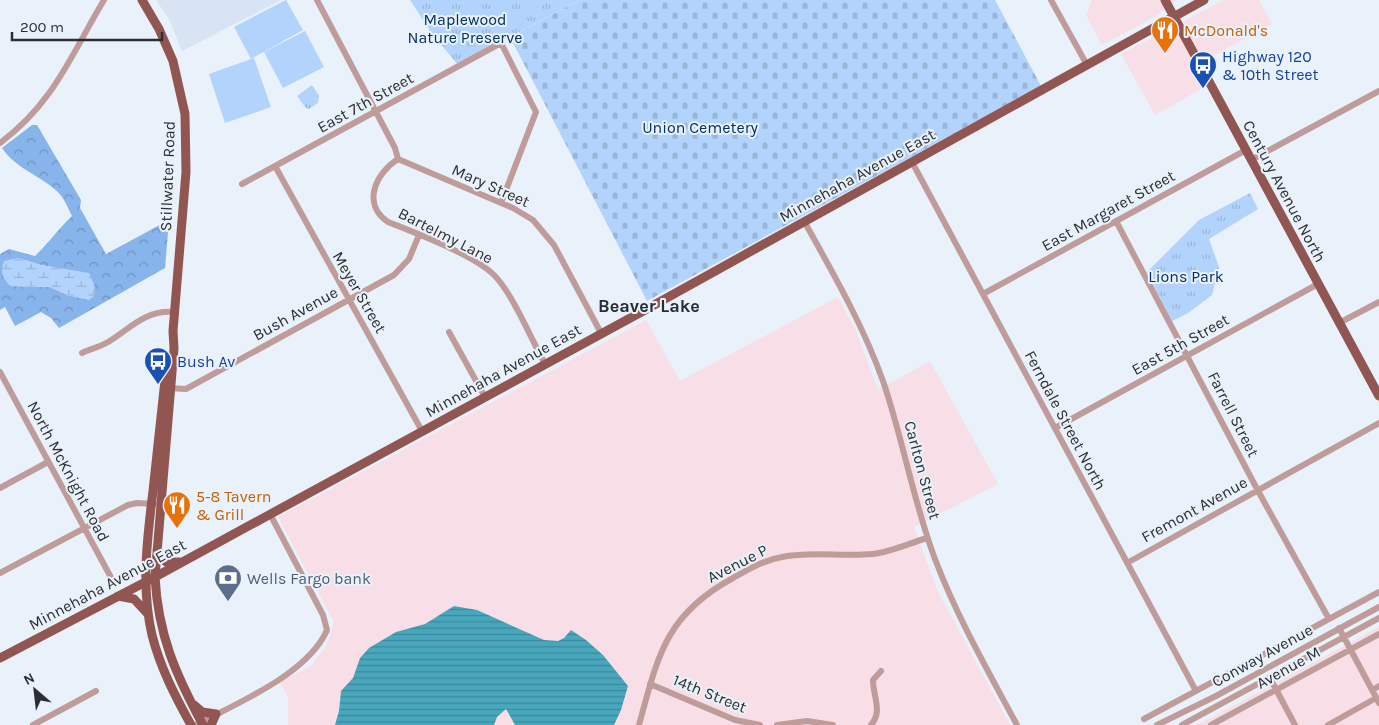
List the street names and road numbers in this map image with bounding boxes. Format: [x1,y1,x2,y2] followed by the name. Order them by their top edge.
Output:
[314,68,417,137] street label: East 7th Street
[1239,117,1330,265] street label: Century Avenue North
[156,120,179,232] street label: Stillwater Road
[776,125,938,226] street label: Minnehaha Avenue East
[449,160,533,211] street label: Mary Street
[1038,166,1178,255] street label: East Margaret Street
[395,203,496,267] street label: Bartelmy Lane
[329,248,391,336] street label: Meyer Street
[249,282,341,345] street label: Bush Avenue
[1128,310,1232,379] street label: East 5th Street
[422,320,584,421] street label: Minnehaha Avenue East
[1021,347,1110,493] street label: Ferndale Street North
[1204,368,1263,460] street label: Farrell Street
[23,398,114,545] street label: North McKnight Road
[900,419,945,521] street label: Carlton Street
[1138,472,1251,546] street label: Fremont Avenue
[25,535,189,634] street label: Minnehaha Avenue East
[704,540,771,587] street label: Avenue P
[1208,620,1316,691] street label: Conway Avenue
[1253,642,1323,693] street label: Avenue M
[670,670,749,717] street label: 14th Street

